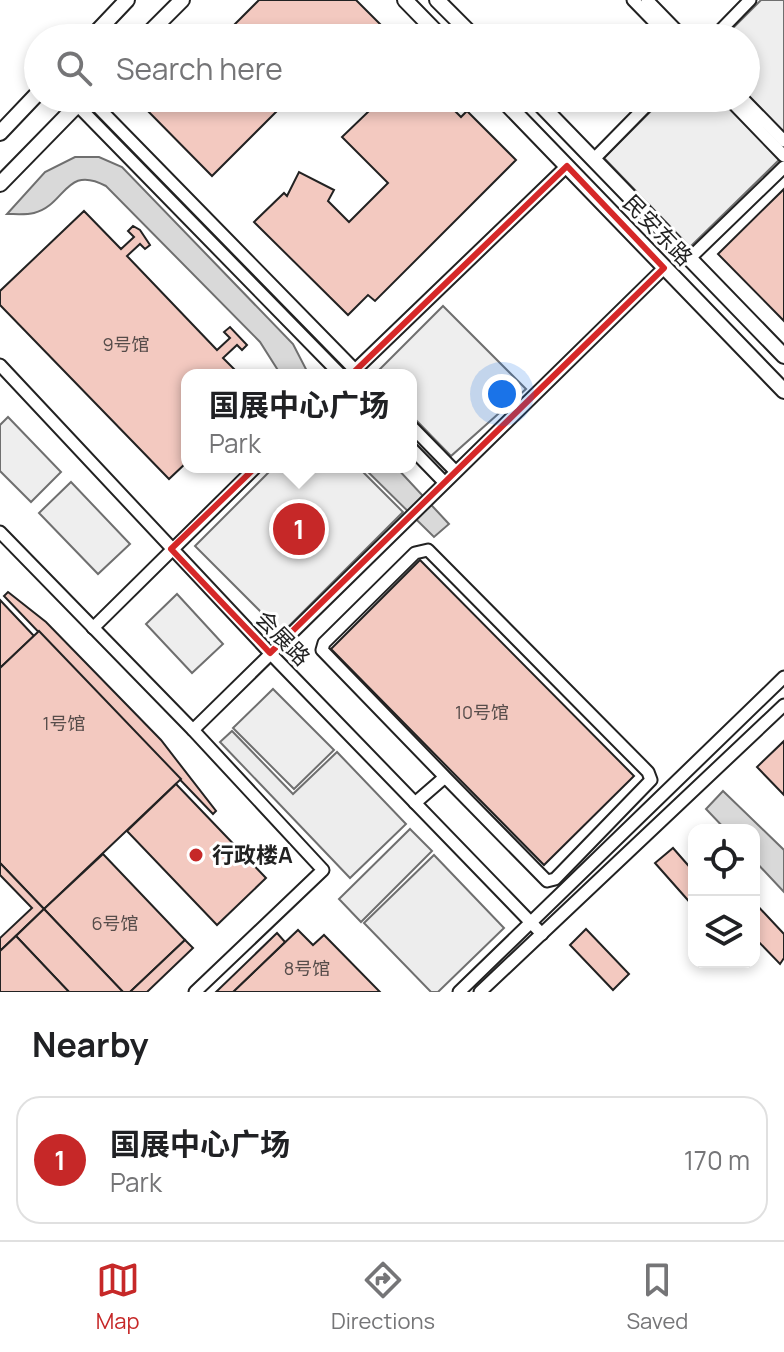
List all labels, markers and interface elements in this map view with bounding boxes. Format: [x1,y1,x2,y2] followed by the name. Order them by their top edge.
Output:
[24,24,760,112] search box
[52,46,96,90] icon: search
[116,48,283,89] text: Search here
[617,188,699,272] street label: 民安东路
[102,332,150,356] house number: 9号馆
[181,369,417,473] popup
[482,374,522,414] your location
[209,384,389,425] text: 国展中心广场
[209,425,261,461] text: Park
[273,499,325,559] pin: 1
[249,604,317,672] street label: 会展路
[455,700,509,724] house number: 10号馆
[42,711,86,735] house number: 1号馆
[688,824,760,968] map controls
[688,824,760,896] button: locate
[212,840,293,870] place label: 行政楼A
[187,846,205,864] marker: 行政楼A
[688,896,760,968] button: layers
[91,911,139,935] house number: 6号馆
[284,956,330,980] house number: 8号馆
[32,1021,148,1067] text: Nearby
[110,1123,290,1164] text: 国展中心广场
[54,1142,66,1178] text: 1
[684,1142,750,1178] text: 170 m
[110,1164,162,1200] text: Park
[96,1258,140,1336] tab: Map
[331,1258,435,1336] tab: Directions
[626,1258,688,1336] tab: Saved

